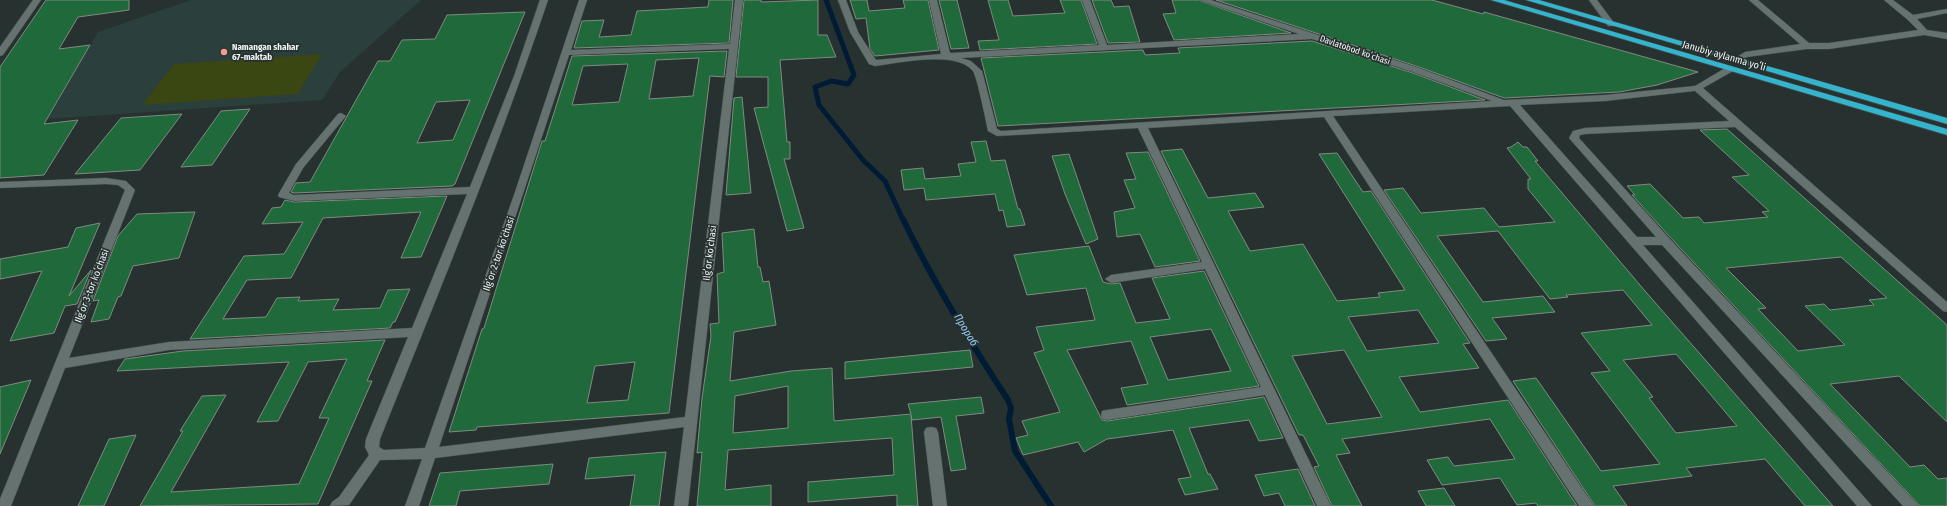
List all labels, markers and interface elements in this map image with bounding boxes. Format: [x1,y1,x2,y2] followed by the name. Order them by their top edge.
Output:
[1319,33,1391,67] street label: Davlatobod koʻchasi
[1681,37,1767,74] street label: Janubiy aylanma yoʻli
[232,42,300,62] place label: Namangan shahar 67-maktab
[219,47,229,57] marker: Namangan shahar 67-maktab
[480,215,517,293] street label: Ilgʻor 2-tor koʻchasi
[700,224,719,281] street label: Ilgʻor koʻchasi
[71,247,112,325] street label: Ilgʻor 3-tor koʻchasi
[951,311,981,349] water label: Прораб

